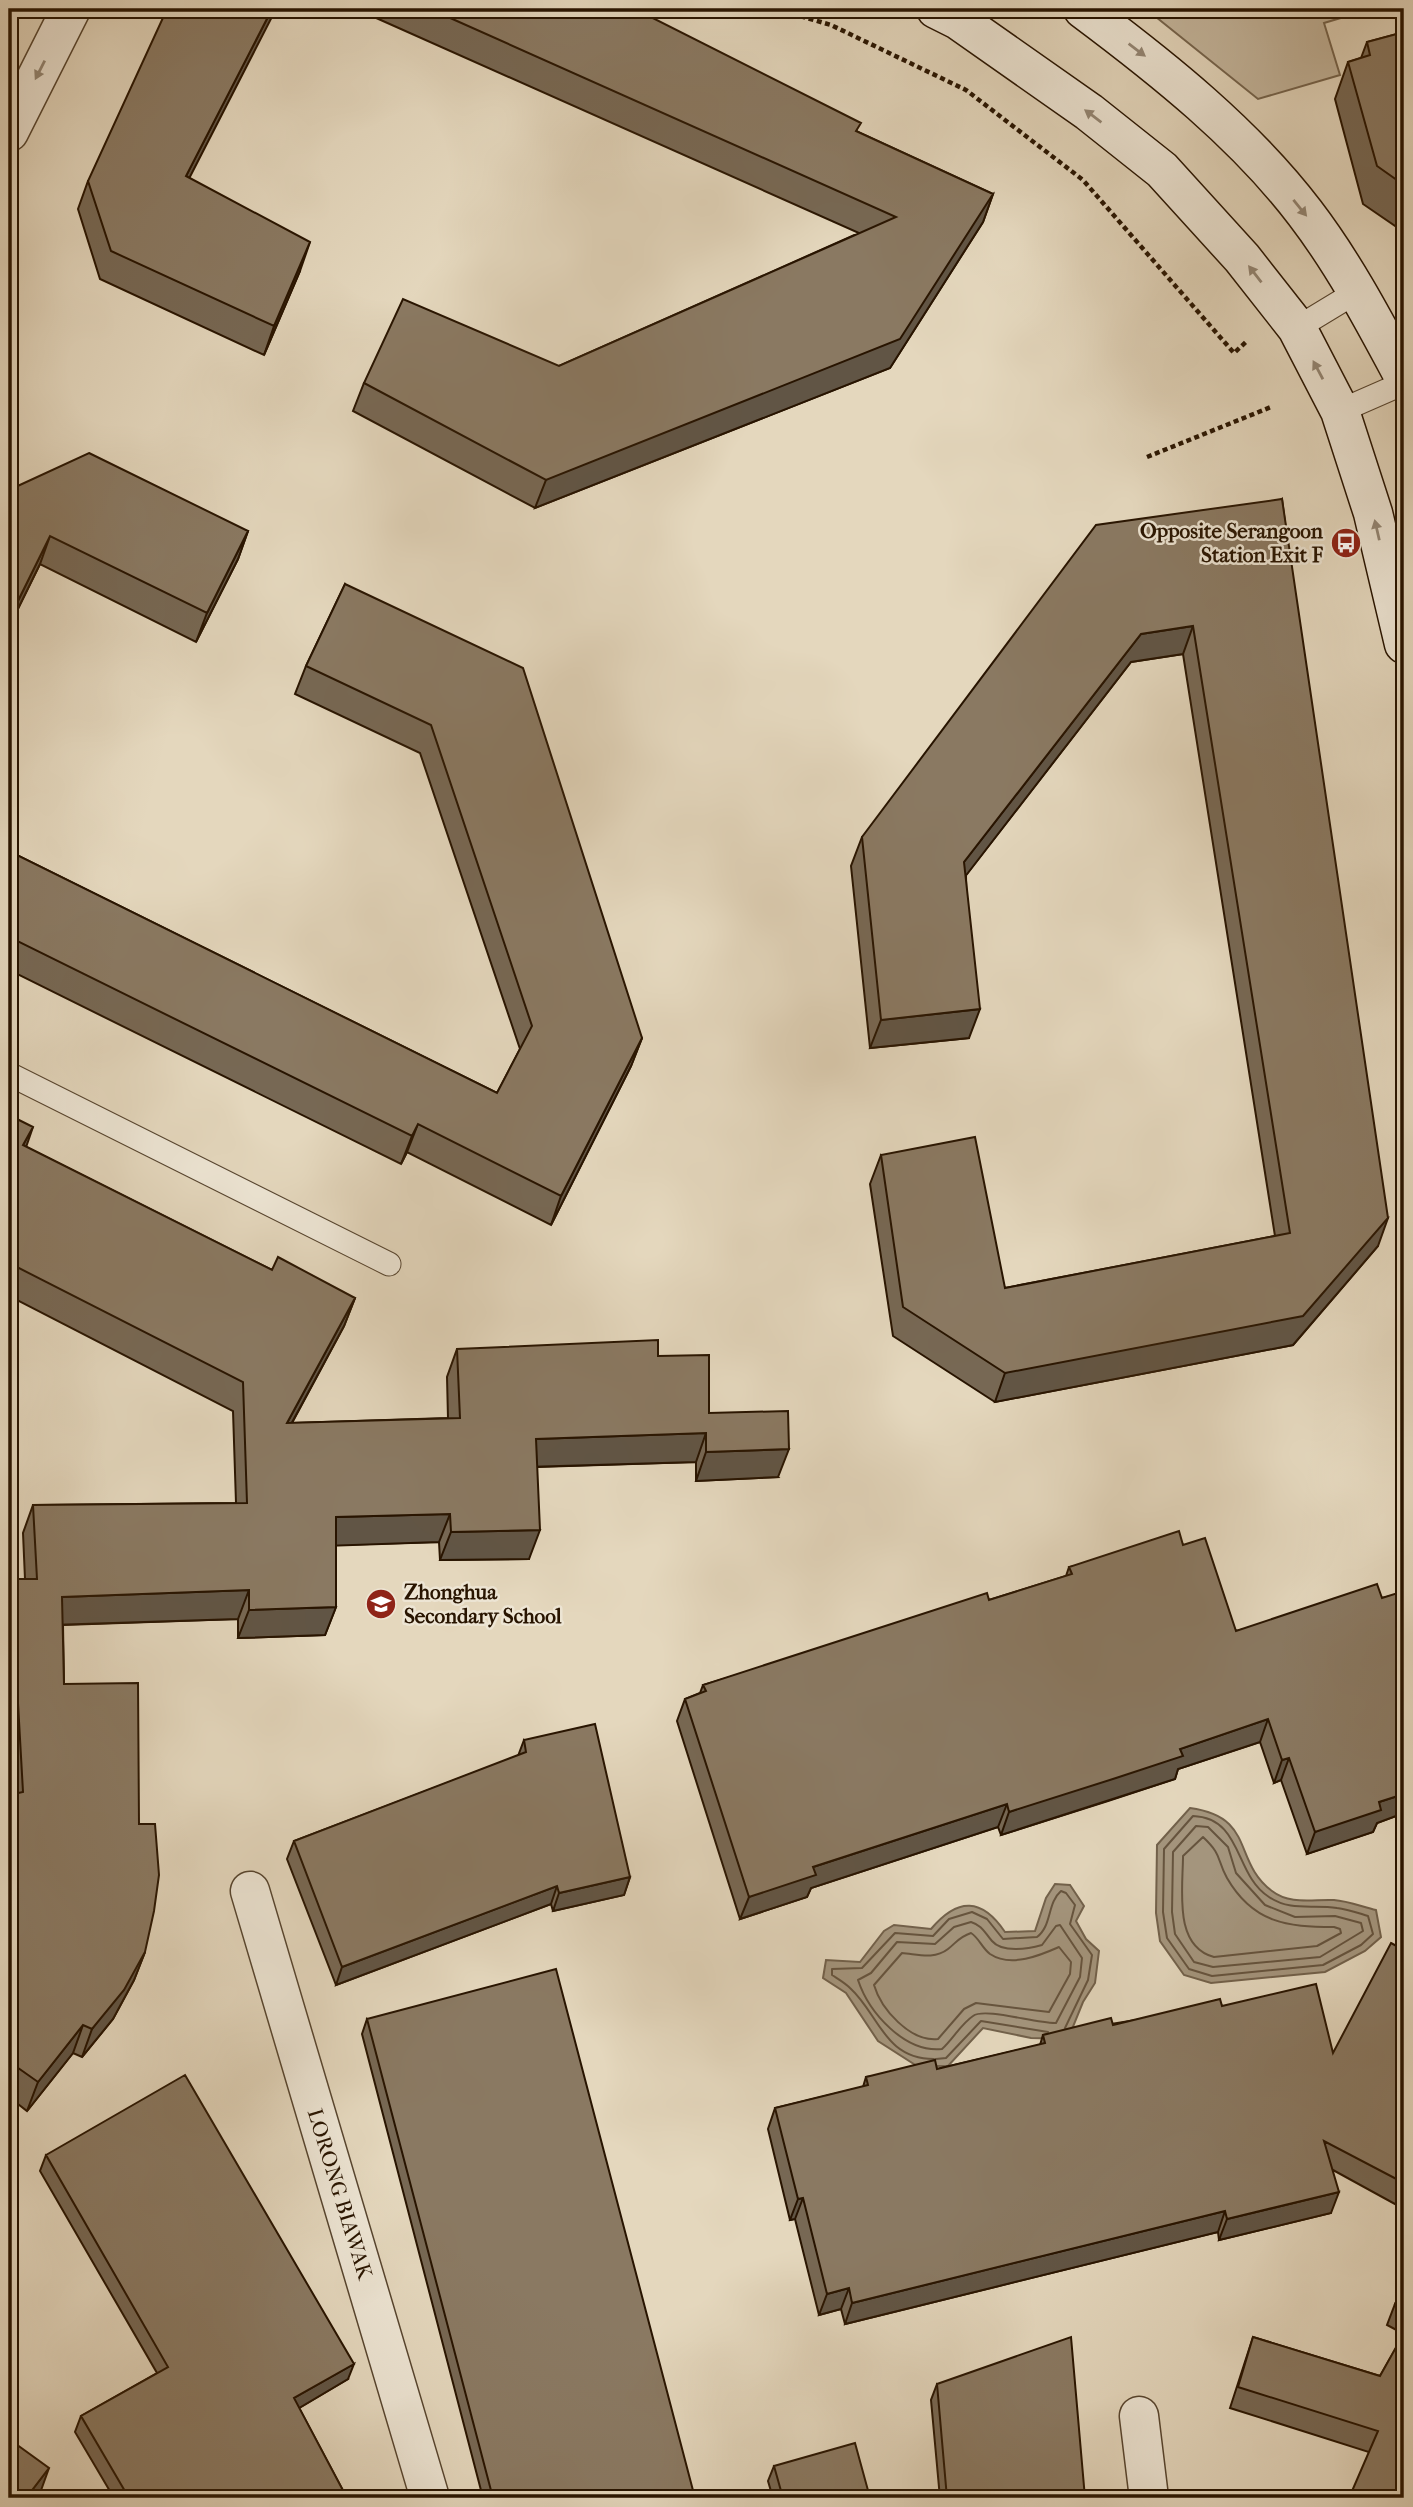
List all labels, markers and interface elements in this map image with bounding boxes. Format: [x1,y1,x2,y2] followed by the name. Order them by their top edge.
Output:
[1128,42,1146,56] one-way arrow
[35,60,46,80] one-way arrow
[1084,110,1102,124] one-way arrow
[1293,198,1308,216] one-way arrow
[1248,266,1263,284] one-way arrow
[1313,359,1325,379] one-way arrow
[1140,519,1324,567] place label: Opposite Serangoon Station Exit F
[1371,519,1382,541] one-way arrow
[1329,526,1363,560] bus stop icon: Opposite Serangoon Station Exit F
[404,1580,562,1628] place label: Zhonghua Secondary School
[364,1587,398,1621] school or university icon: Zhonghua Secondary School
[303,2106,378,2284] street label: LORONG BIAWAK

